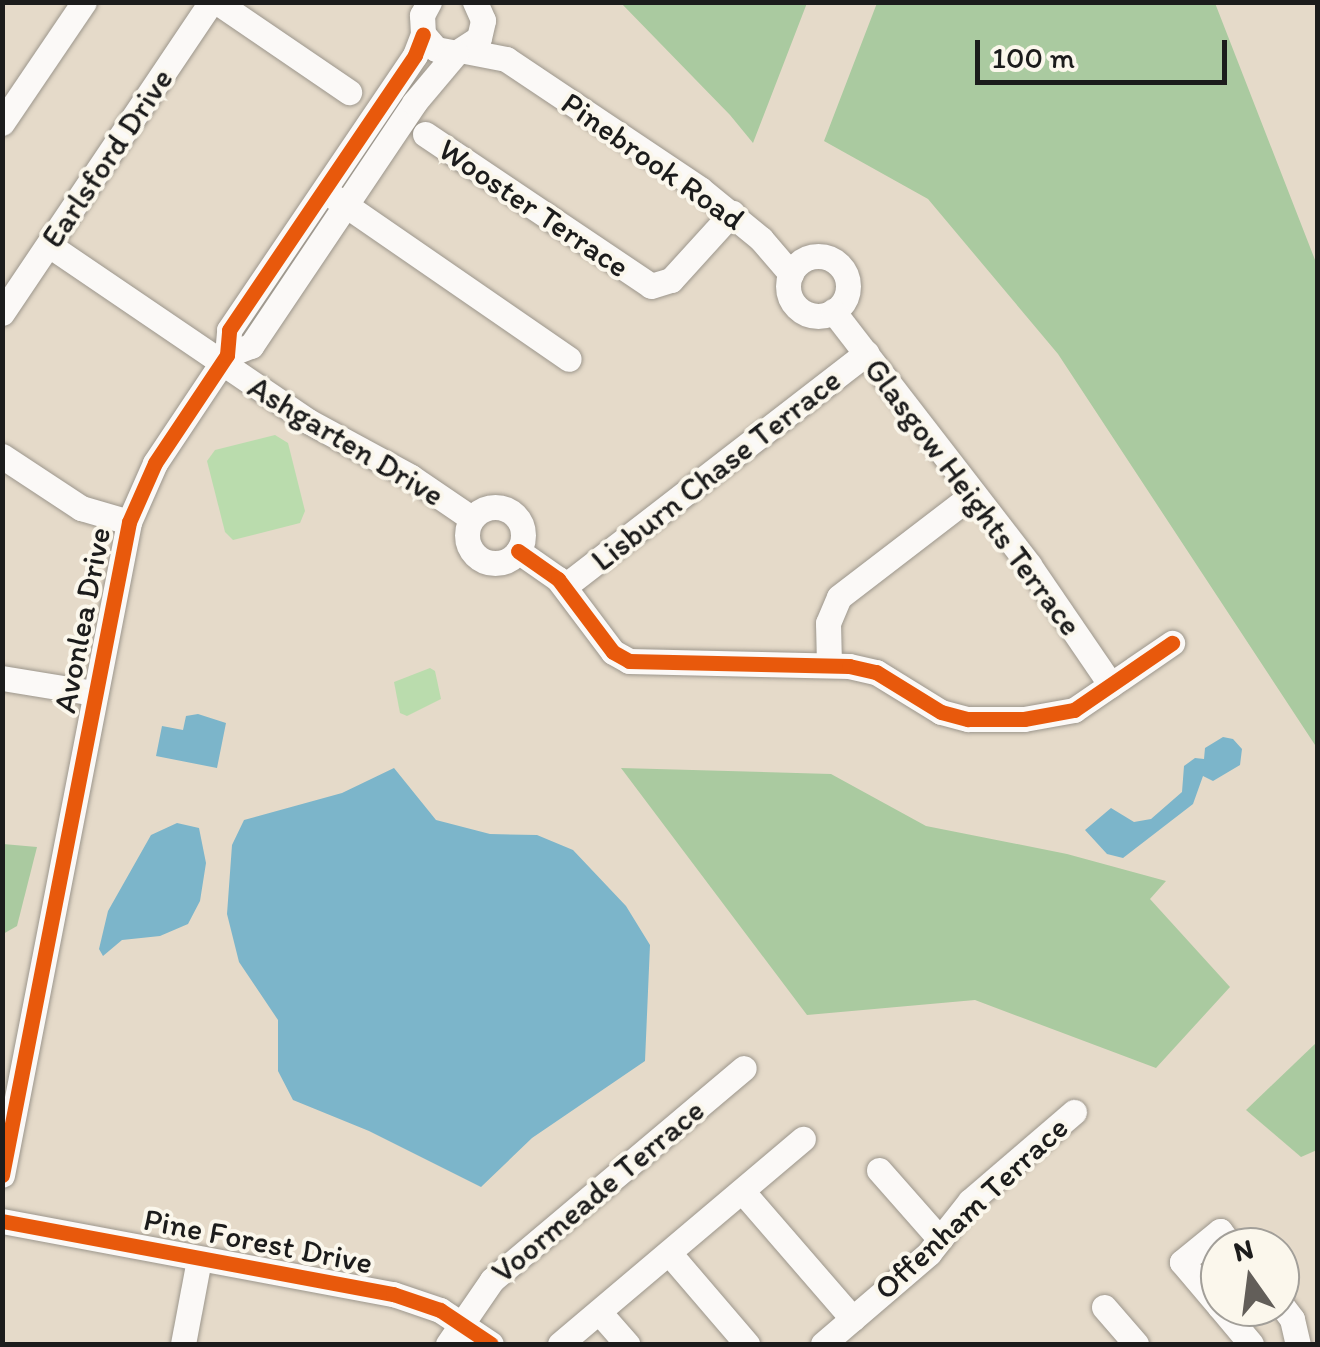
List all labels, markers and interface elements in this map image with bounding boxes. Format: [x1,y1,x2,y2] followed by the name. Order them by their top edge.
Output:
[980,20,1232,82] scale bar
[992,39,1075,76] text: 100 m
[33,61,181,255] street label: Earlsford Drive
[554,84,752,238] street label: Pinebrook Road
[431,130,637,286] street label: Wooster Terrace
[856,351,1090,643] street label: Glasgow Heights Terrace
[585,362,847,578] street label: Lisburn Chase Terrace
[241,368,451,514] street label: Ashgarten Drive
[45,524,119,716] street label: Avonlea Drive
[485,1092,711,1290] street label: Voormeade Terrace
[868,1110,1074,1306] street label: Offenham Terrace
[140,1200,376,1282] street label: Pine Forest Drive
[1200,1227,1300,1327] north arrow
[1230,1231,1257,1269] text: N

